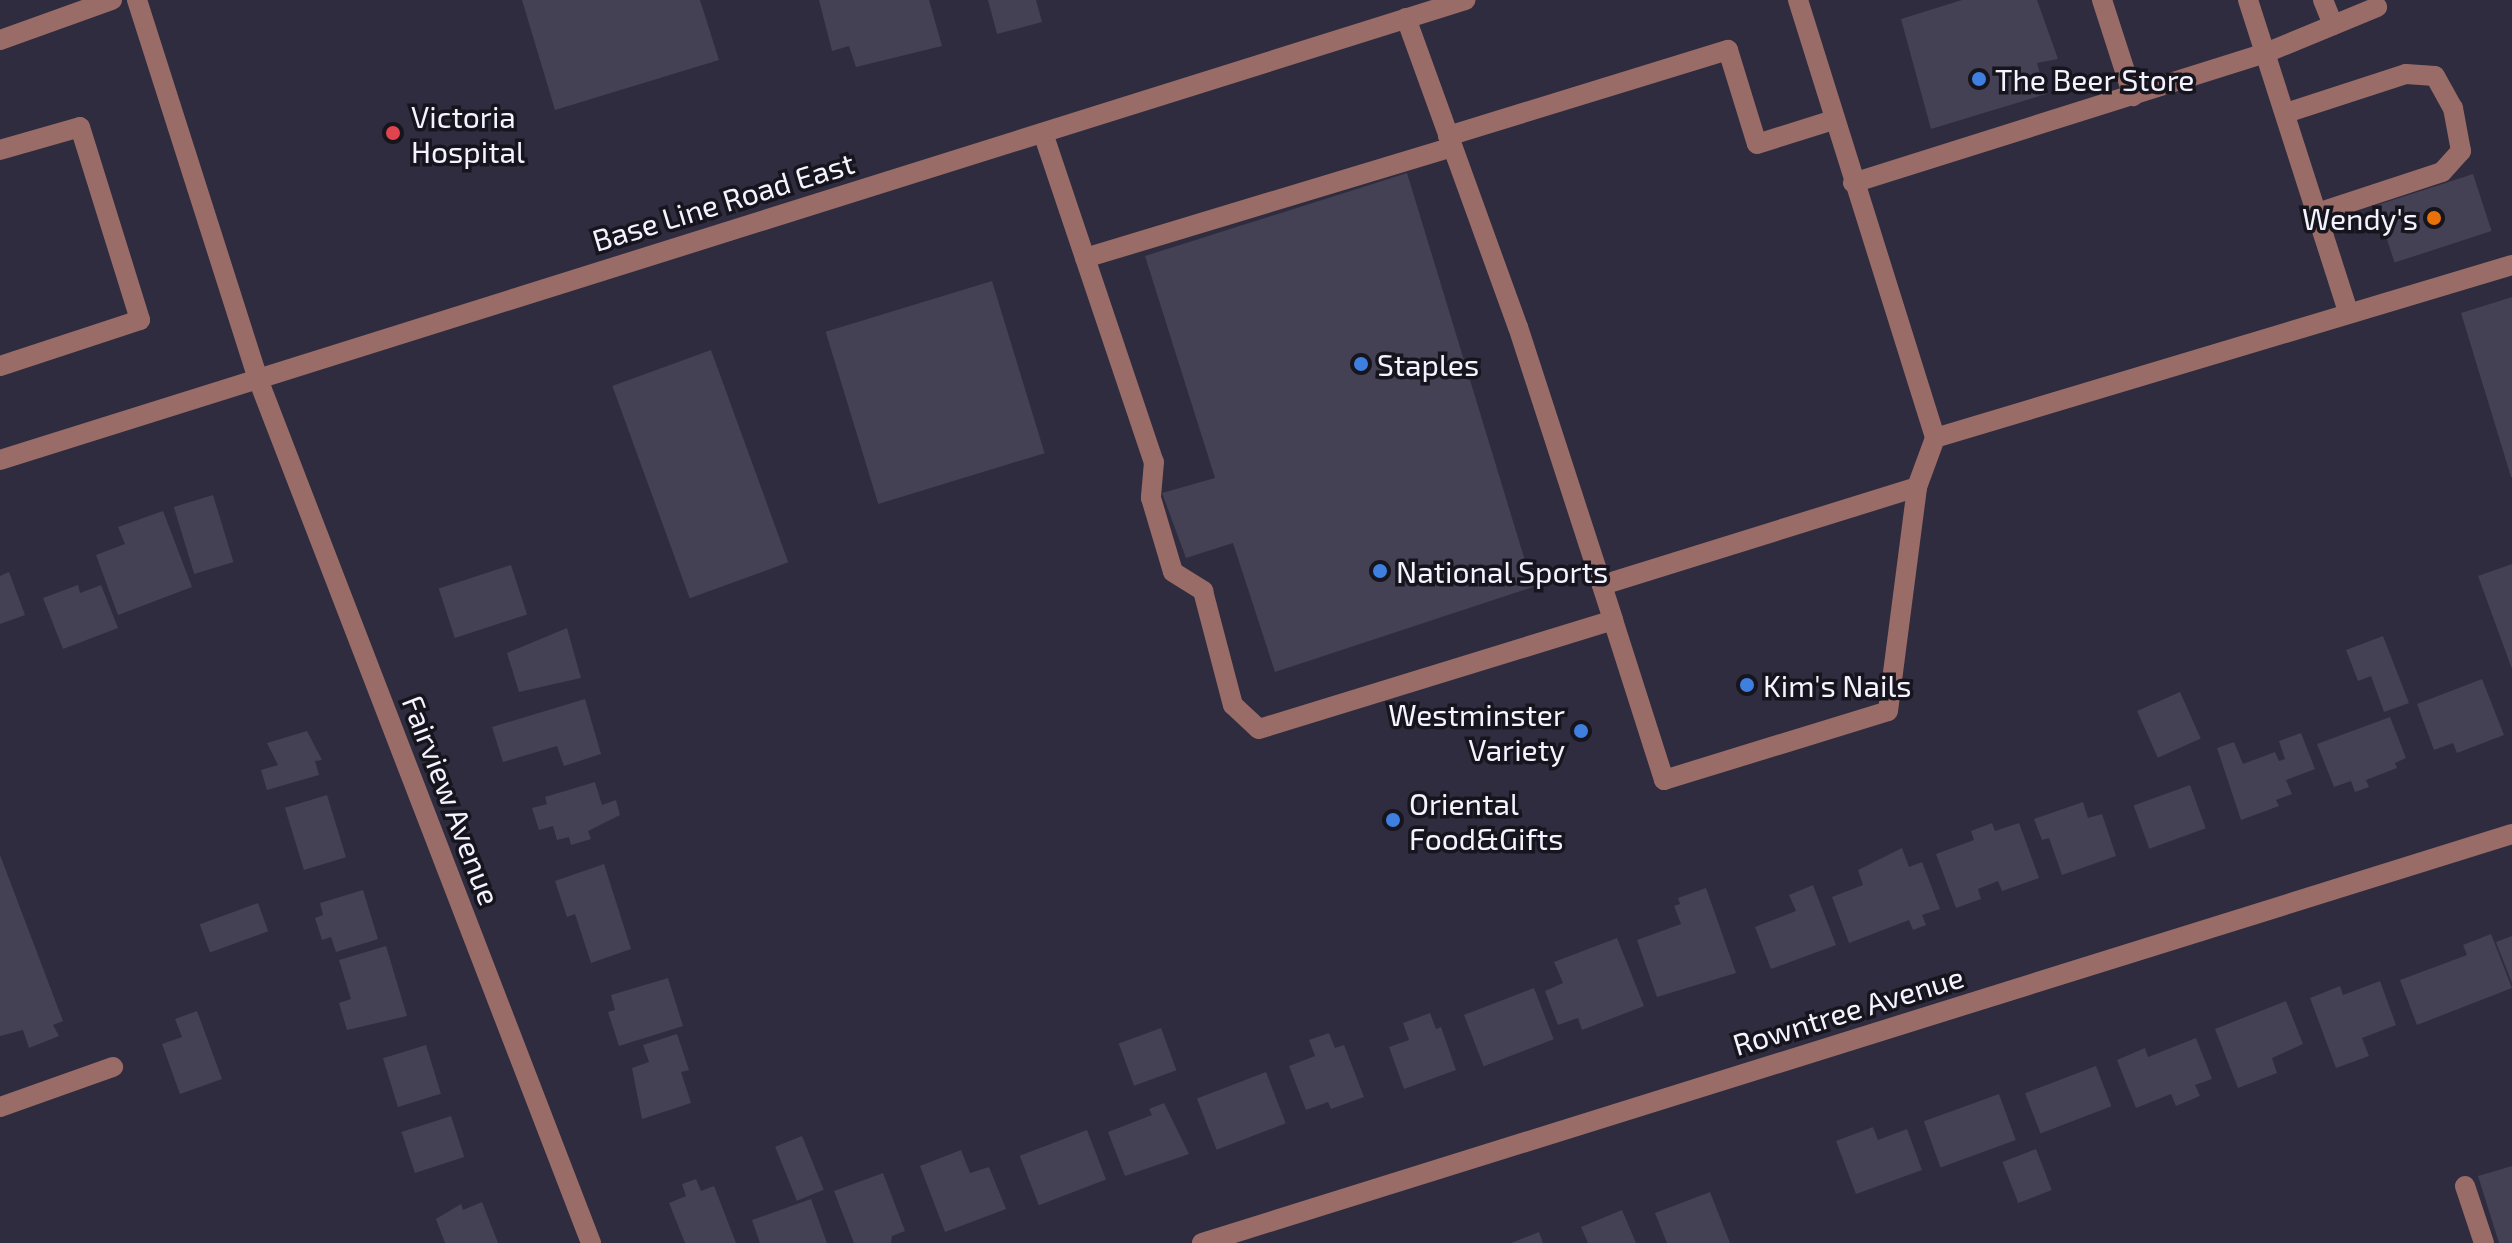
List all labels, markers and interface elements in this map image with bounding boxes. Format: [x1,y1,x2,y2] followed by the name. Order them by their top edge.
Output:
[1995,61,2195,97] place label: The Beer Store
[1970,70,1988,88] marker: The Beer Store
[411,98,525,168] place label: Victoria Hospital
[382,122,404,144] marker: Victoria Hospital
[588,144,858,258] street label: Base Line Road East
[2302,200,2418,236] place label: Wendy's
[2425,209,2443,227] marker: Wendy's
[1377,346,1479,382] place label: Staples
[1352,355,1370,373] marker: Staples
[1396,553,1609,589] place label: National Sports
[1371,562,1389,580] marker: National Sports
[1763,667,1912,703] place label: Kim's Nails
[1738,676,1756,694] marker: Kim's Nails
[395,690,509,910] street label: Fairview Avenue
[1388,696,1565,766] place label: Westminster Variety
[1572,722,1590,740] marker: Westminster Variety
[1409,785,1563,856] place label: Oriental Food&Gifts
[1384,811,1402,829] marker: Oriental Food&Gifts
[1728,958,1968,1062] street label: Rowntree Avenue

